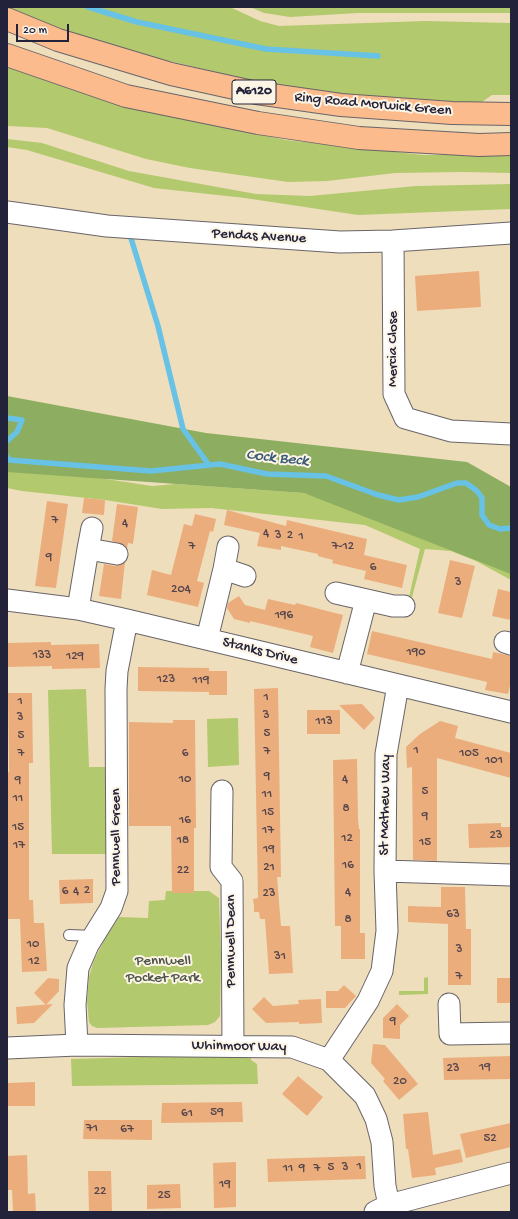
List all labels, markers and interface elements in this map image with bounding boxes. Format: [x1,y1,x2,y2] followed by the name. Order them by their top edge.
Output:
[18,16,71,42] scale bar
[23,24,47,38] text: 20 m
[232,80,276,104] road number: A6120
[294,89,452,121] street label: Ring Road Morwick Green
[211,226,307,248] street label: Pendas Avenue
[385,311,403,387] street label: Mercia Close
[245,446,309,472] water label: Cock Beck
[52,513,58,529] house number: 7
[122,516,128,532] house number: 4
[263,526,269,542] house number: 4
[275,528,281,544] house number: 3
[287,528,293,544] house number: 2
[298,529,304,545] house number: 1
[189,539,195,555] house number: 7
[332,539,354,555] house number: 7-12
[46,550,52,566] house number: 9
[370,560,376,576] house number: 6
[455,575,461,591] house number: 3
[171,582,191,598] house number: 204
[275,608,293,624] house number: 196
[220,634,300,670] street label: Stanks Drive
[406,645,426,661] house number: 190
[33,648,51,664] house number: 133
[66,649,84,665] house number: 129
[157,672,175,688] house number: 123
[192,673,210,689] house number: 119
[263,690,269,706] house number: 1
[17,694,23,710] house number: 1
[263,708,269,724] house number: 3
[17,710,23,726] house number: 3
[315,714,333,730] house number: 113
[264,726,270,742] house number: 5
[18,728,24,744] house number: 5
[413,743,419,759] house number: 1
[264,744,270,760] house number: 7
[18,746,24,762] house number: 7
[182,746,188,762] house number: 6
[459,746,479,762] house number: 105
[485,753,503,769] house number: 101
[376,754,396,856] street label: St Mathew Way
[264,769,270,785] house number: 9
[179,772,191,788] house number: 10
[342,772,348,788] house number: 4
[15,773,21,789] house number: 9
[422,784,428,800] house number: 5
[262,787,272,803] house number: 11
[108,788,126,886] street label: Pennwell Green
[13,791,23,807] house number: 11
[342,801,350,817] house number: 8
[262,805,274,821] house number: 15
[422,809,428,825] house number: 9
[179,813,191,829] house number: 16
[12,820,24,836] house number: 15
[262,823,274,839] house number: 17
[489,828,503,844] house number: 23
[341,831,353,847] house number: 12
[177,833,189,849] house number: 18
[419,835,431,851] house number: 15
[13,838,25,854] house number: 17
[263,842,275,858] house number: 19
[342,858,354,874] house number: 16
[263,860,275,876] house number: 21
[177,863,189,879] house number: 22
[84,883,90,899] house number: 2
[62,884,68,900] house number: 6
[73,884,79,900] house number: 4
[345,885,351,901] house number: 4
[262,886,276,902] house number: 23
[223,895,241,987] street label: Pennwell Dean
[446,907,460,923] house number: 63
[344,912,352,928] house number: 8
[27,937,39,953] house number: 10
[456,942,462,958] house number: 3
[274,949,286,965] house number: 31
[126,953,200,988] park label: Pennwell Pocket Park
[28,954,40,970] house number: 12
[456,969,462,985] house number: 7
[390,1014,396,1030] house number: 9
[191,1037,287,1057] street label: Whinmoor Way
[479,1060,491,1076] house number: 19
[446,1061,460,1077] house number: 23
[393,1074,407,1090] house number: 20
[210,1105,224,1121] house number: 59
[181,1106,193,1122] house number: 61
[86,1121,98,1137] house number: 71
[120,1122,134,1138] house number: 67
[483,1131,497,1147] house number: 52
[356,1159,362,1175] house number: 1
[328,1160,334,1176] house number: 5
[342,1160,348,1176] house number: 3
[283,1161,293,1177] house number: 11
[299,1161,305,1177] house number: 9
[314,1161,320,1177] house number: 7
[219,1177,231,1193] house number: 19
[94,1184,106,1200] house number: 22
[157,1188,171,1204] house number: 25

